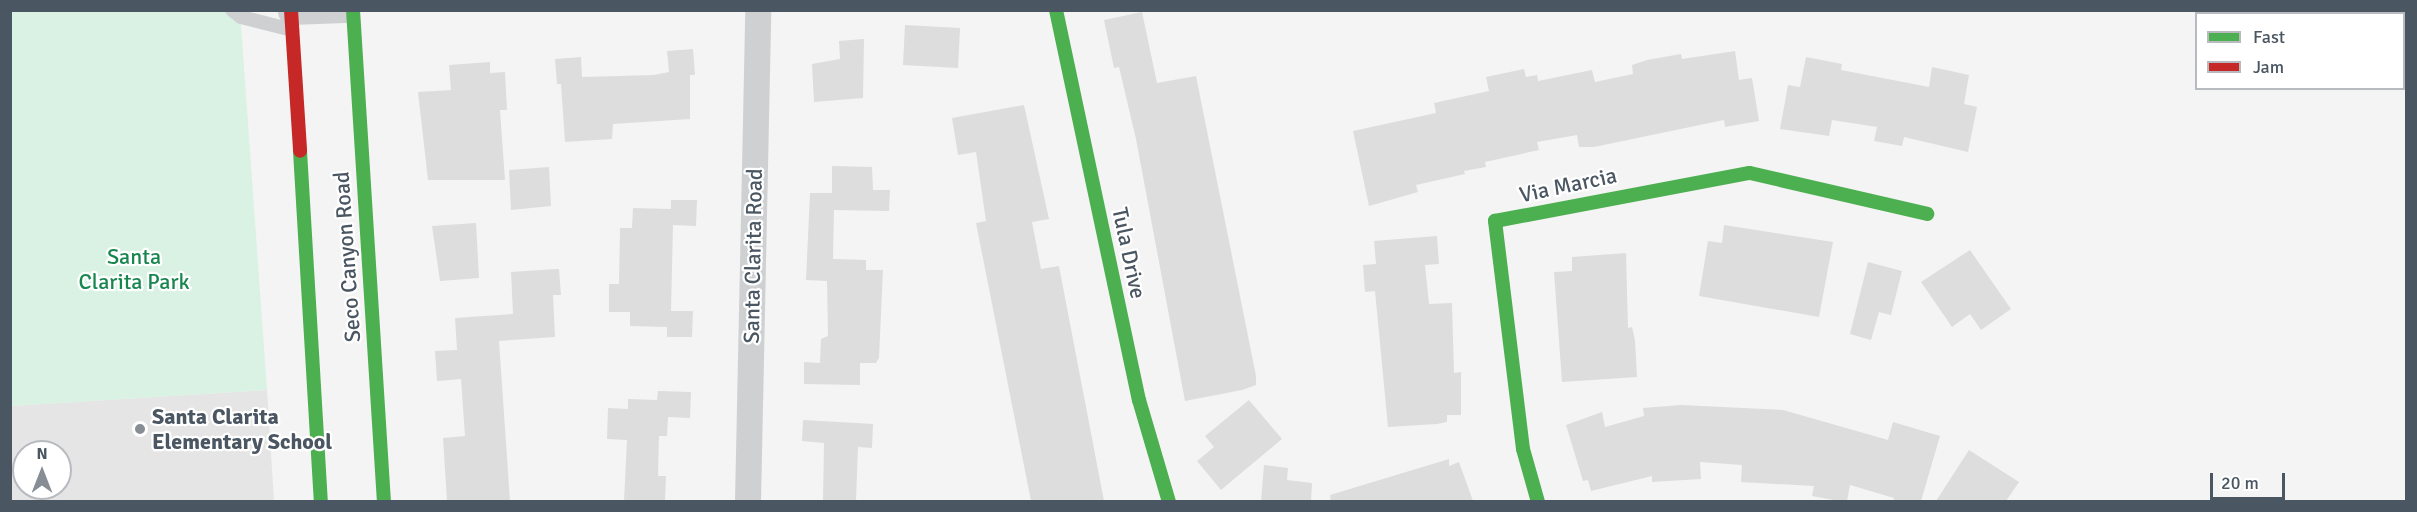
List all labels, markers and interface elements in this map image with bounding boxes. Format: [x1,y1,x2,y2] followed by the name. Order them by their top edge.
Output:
[2195,12,2405,90] legend
[2253,26,2285,48] text: Fast
[2253,56,2284,78] text: Jam
[1517,162,1619,208] street label: Via Marcia
[738,168,768,344] street label: Santa Clarita Road
[328,171,366,343] street label: Seco Canyon Road
[1106,205,1152,301] street label: Tula Drive
[78,243,190,294] park label: Santa Clarita Park
[152,403,332,454] place label: Santa Clarita Elementary School
[133,422,147,436] marker: Santa Clarita Elementary School
[12,440,72,500] north arrow
[36,444,48,464] text: N
[2213,461,2288,499] scale bar
[2221,472,2259,494] text: 20 m

